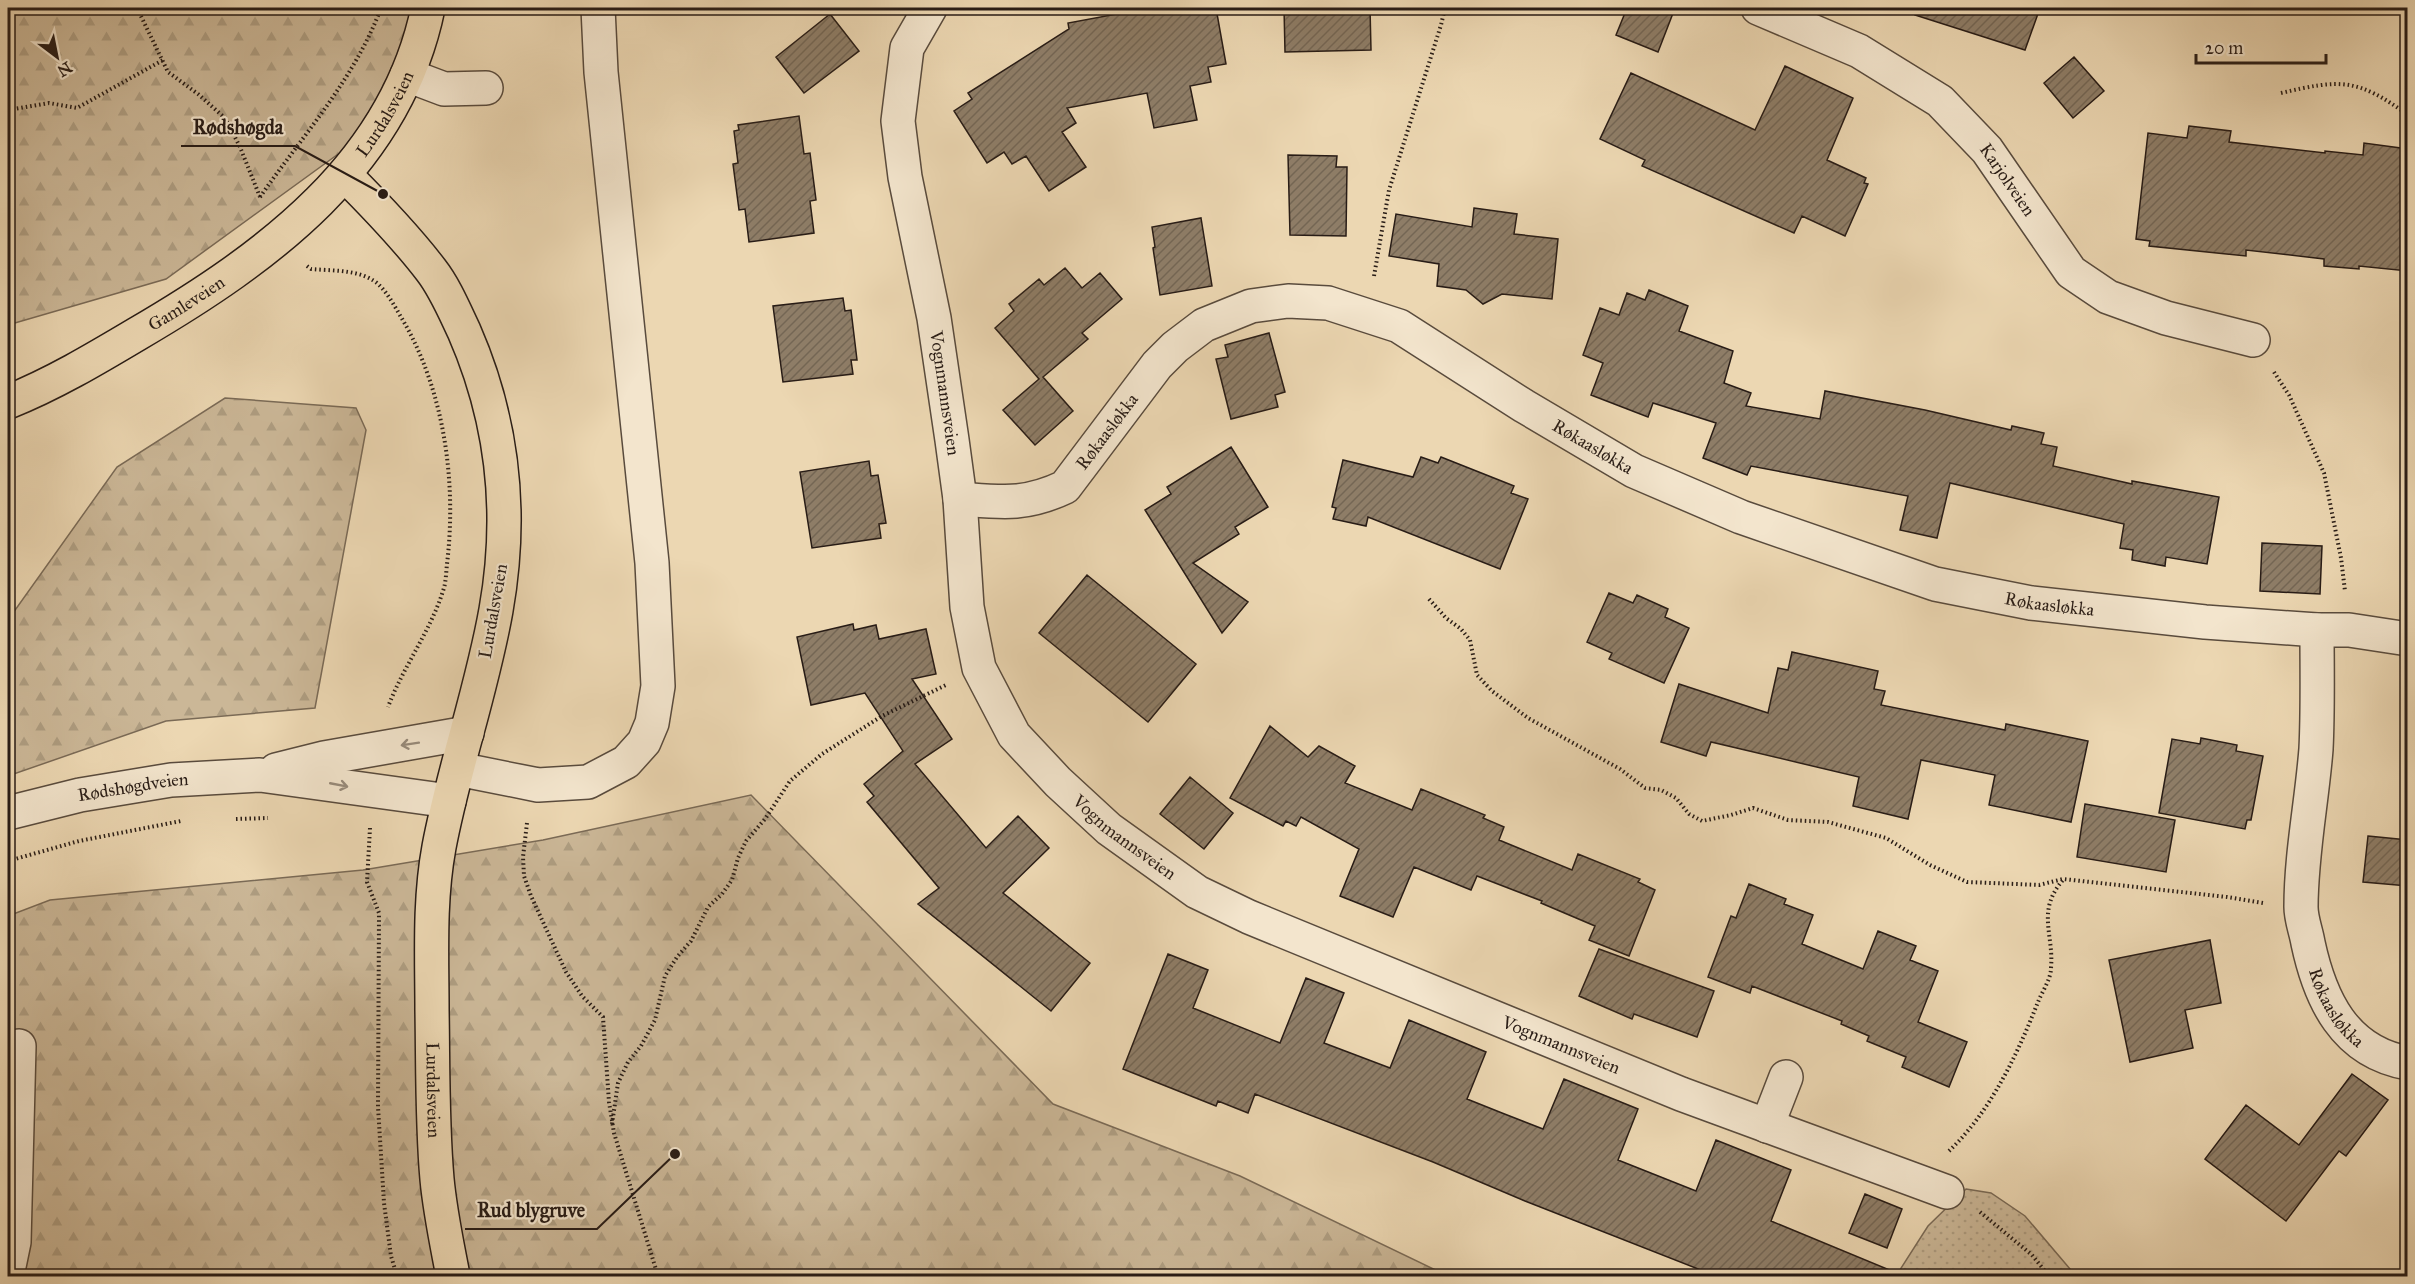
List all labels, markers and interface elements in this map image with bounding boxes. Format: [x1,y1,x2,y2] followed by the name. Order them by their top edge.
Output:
[27,27,87,87] north arrow
[2196,27,2326,65] scale bar
[2205,37,2243,59] text: 20 m
[54,58,75,81] text: N
[351,67,418,161] street label: Lurdalsveien
[181,108,295,146] callout: Rødshøgda
[193,115,284,140] text: Rødshøgda
[1975,139,2040,221] street label: Karjolveien
[144,271,229,336] street label: Gamleveien
[925,328,965,457] street label: Vognmannsveien
[1071,389,1143,474] street label: Røkaasløkka
[1548,414,1637,479] street label: Røkaasløkka
[474,562,512,660] street label: Lurdalsveien
[2003,587,2096,621] street label: Røkaasløkka
[401,739,420,750] one-way arrow
[76,768,189,806] street label: Rødshøgdveien
[329,780,348,791] one-way arrow
[1067,789,1181,885] street label: Vognmannsveien
[2304,965,2369,1052] street label: Røkaasløkka
[1498,1011,1624,1079] street label: Vognmannsveien
[421,1042,445,1139] street label: Lurdalsveien
[465,1191,597,1229] callout: Rud blygruve
[477,1198,586,1223] text: Rud blygruve

